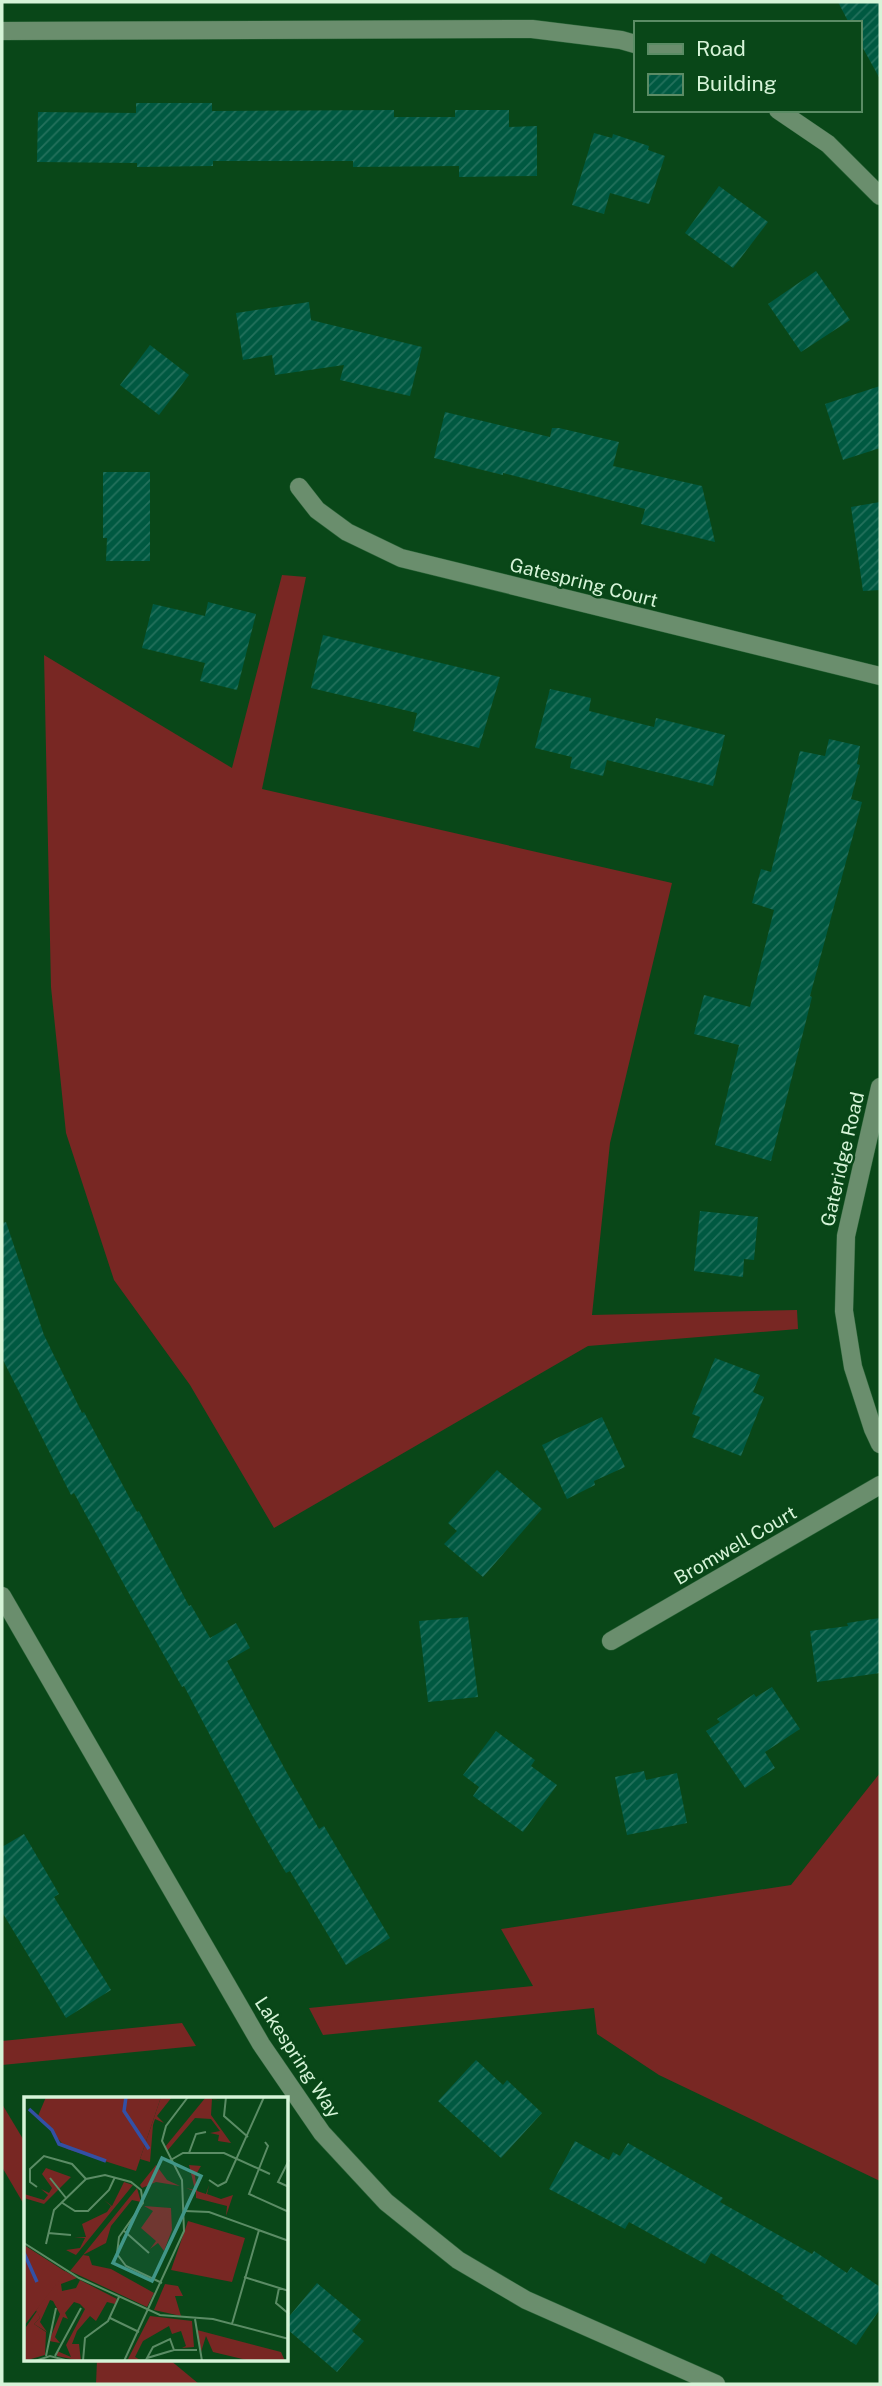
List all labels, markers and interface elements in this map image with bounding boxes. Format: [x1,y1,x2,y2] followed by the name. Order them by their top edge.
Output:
[634,21,861,112] legend
[696,36,746,61] text: Road
[696,71,777,96] text: Building
[508,553,660,611] street label: Gatespring Court
[816,1090,868,1228] street label: Gateridge Road
[670,1501,800,1589] street label: Bromwell Court
[251,1992,345,2122] street label: Lakespring Way
[24,2097,289,2362] inset map

